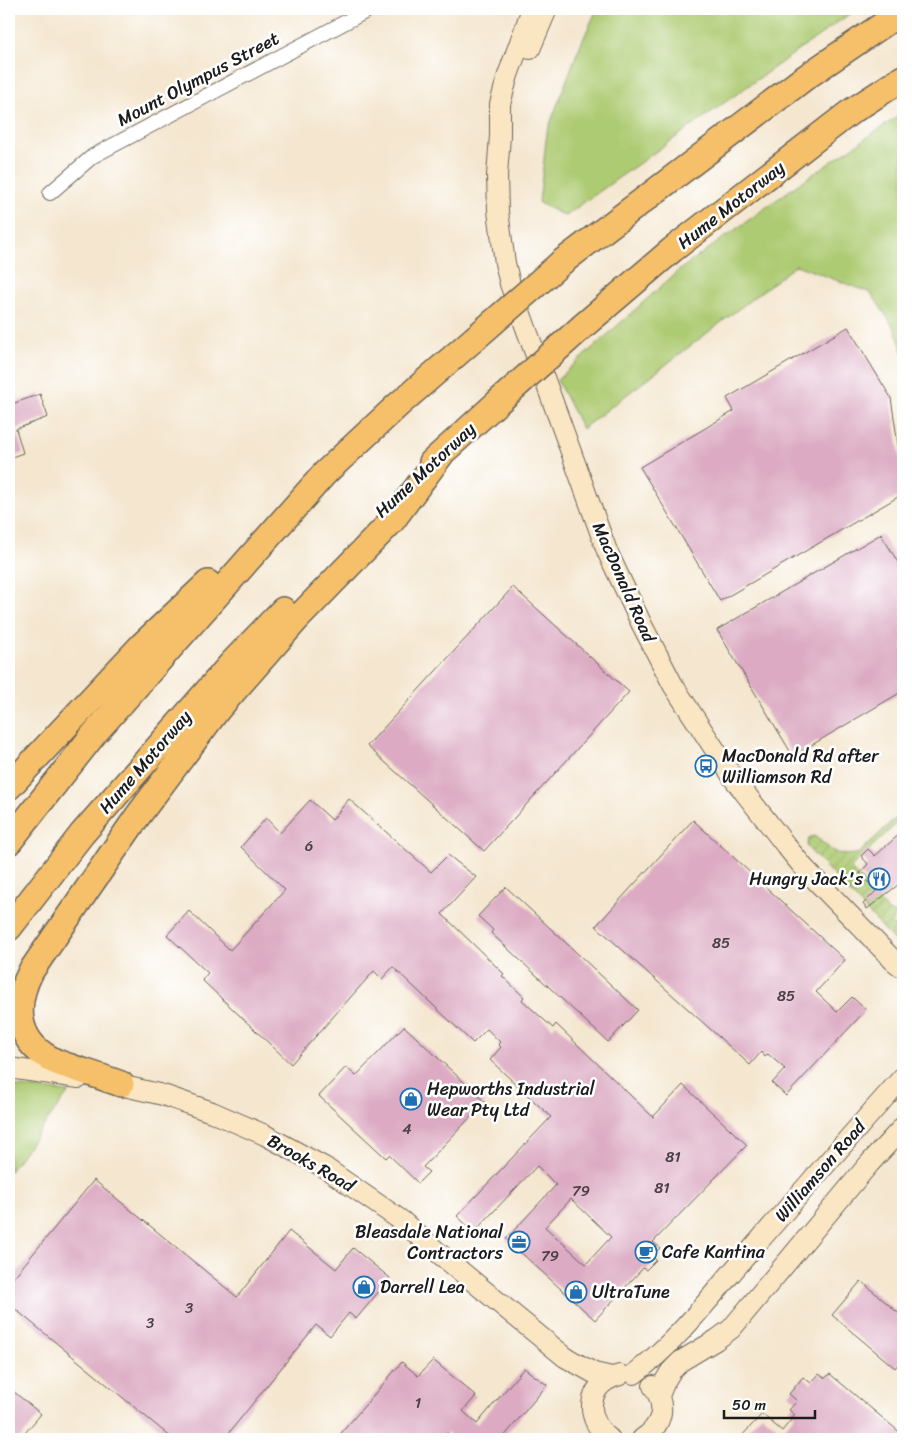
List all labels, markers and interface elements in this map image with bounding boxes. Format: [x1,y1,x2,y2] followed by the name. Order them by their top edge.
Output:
[111,23,285,135] street label: Mount Olympus Street
[670,152,792,258] street label: Hume Motorway
[367,414,484,526] street label: Hume Motorway
[583,516,666,649] street label: MacDonald Road
[90,702,200,821] street label: Hume Motorway
[722,740,880,793] place label: MacDonald Rd after Williamson Rd
[694,754,718,778] bus stop icon: MacDonald Rd after Williamson Rd
[305,833,313,859] house number: 6
[749,863,864,895] place label: Hungry Jack's
[867,867,891,891] restaurant icon: Hungry Jack's
[712,930,730,956] house number: 85
[777,983,795,1009] house number: 85
[427,1073,595,1126] place label: Hepworths Industrial Wear Pty Ltd
[399,1087,423,1111] shop icon: Hepworths Industrial Wear Pty Ltd
[766,1111,875,1230] street label: Williamson Road
[402,1116,412,1142] house number: 4
[261,1125,362,1202] street label: Brooks Road
[665,1144,681,1170] house number: 81
[654,1175,670,1201] house number: 81
[572,1178,590,1204] house number: 79
[355,1216,504,1269] place label: Bleasdale National Contractors
[507,1230,531,1254] office icon: Bleasdale National Contractors
[662,1236,766,1268] place label: Cafe Kantina
[634,1240,658,1264] cafe icon: Cafe Kantina
[541,1243,559,1269] house number: 79
[380,1271,465,1303] place label: Darrell Lea
[352,1275,376,1299] shop icon: Darrell Lea
[592,1276,670,1308] place label: UltraTune
[564,1280,588,1304] shop icon: UltraTune
[185,1295,193,1321] house number: 3
[146,1310,154,1336] house number: 3
[724,1388,816,1420] scale bar
[415,1390,421,1416] house number: 1
[732,1392,767,1418] text: 50 m

